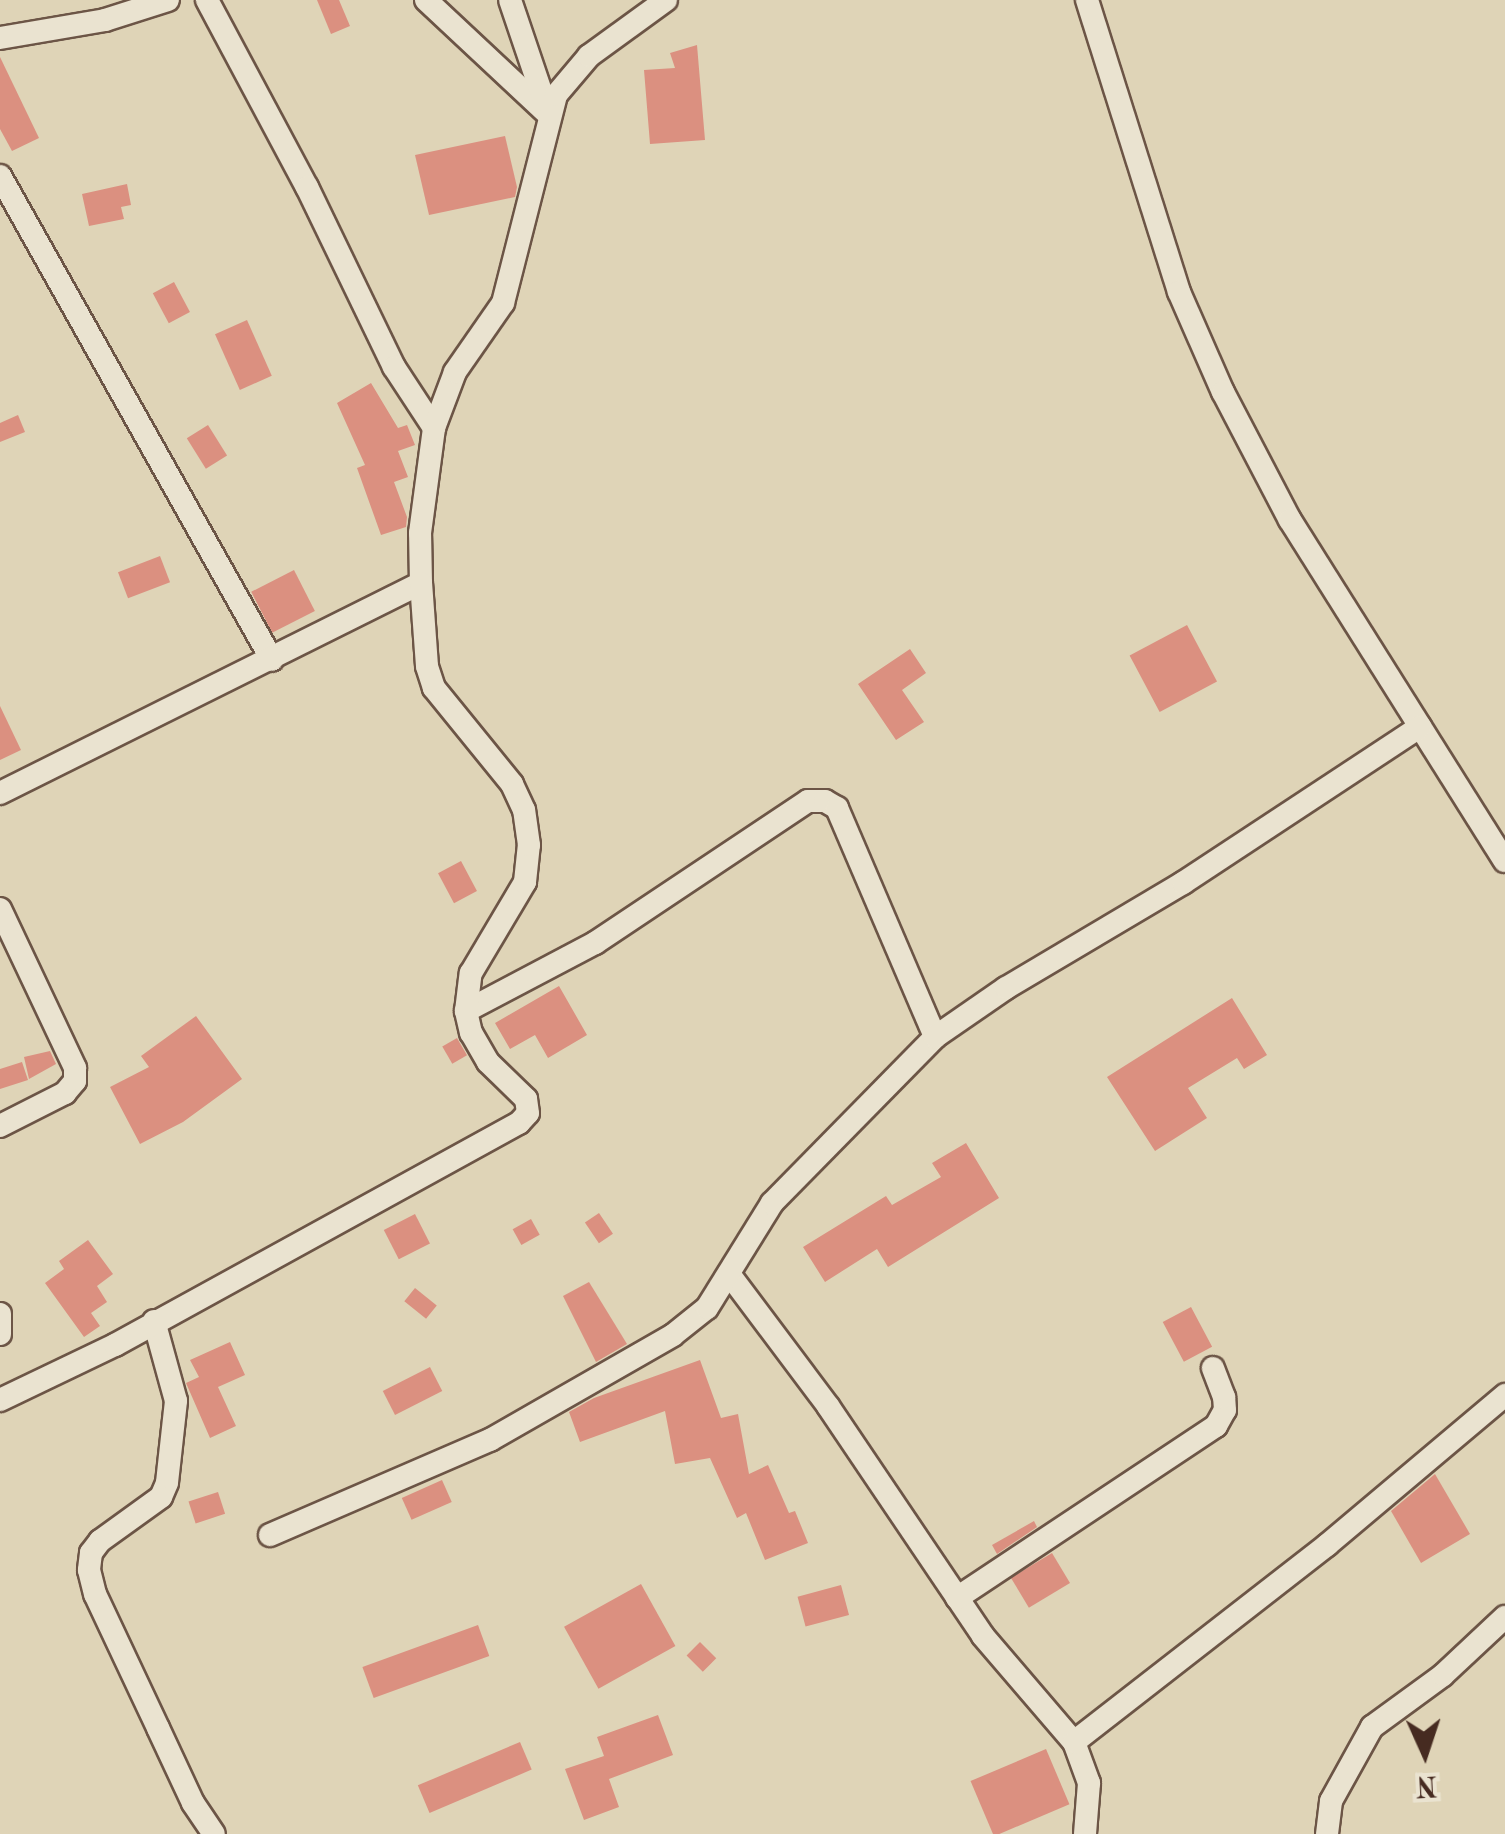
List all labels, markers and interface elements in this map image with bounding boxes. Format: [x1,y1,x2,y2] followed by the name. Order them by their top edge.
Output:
[1375,1704,1475,1804] north arrow
[1415,1769,1438,1798] text: N

